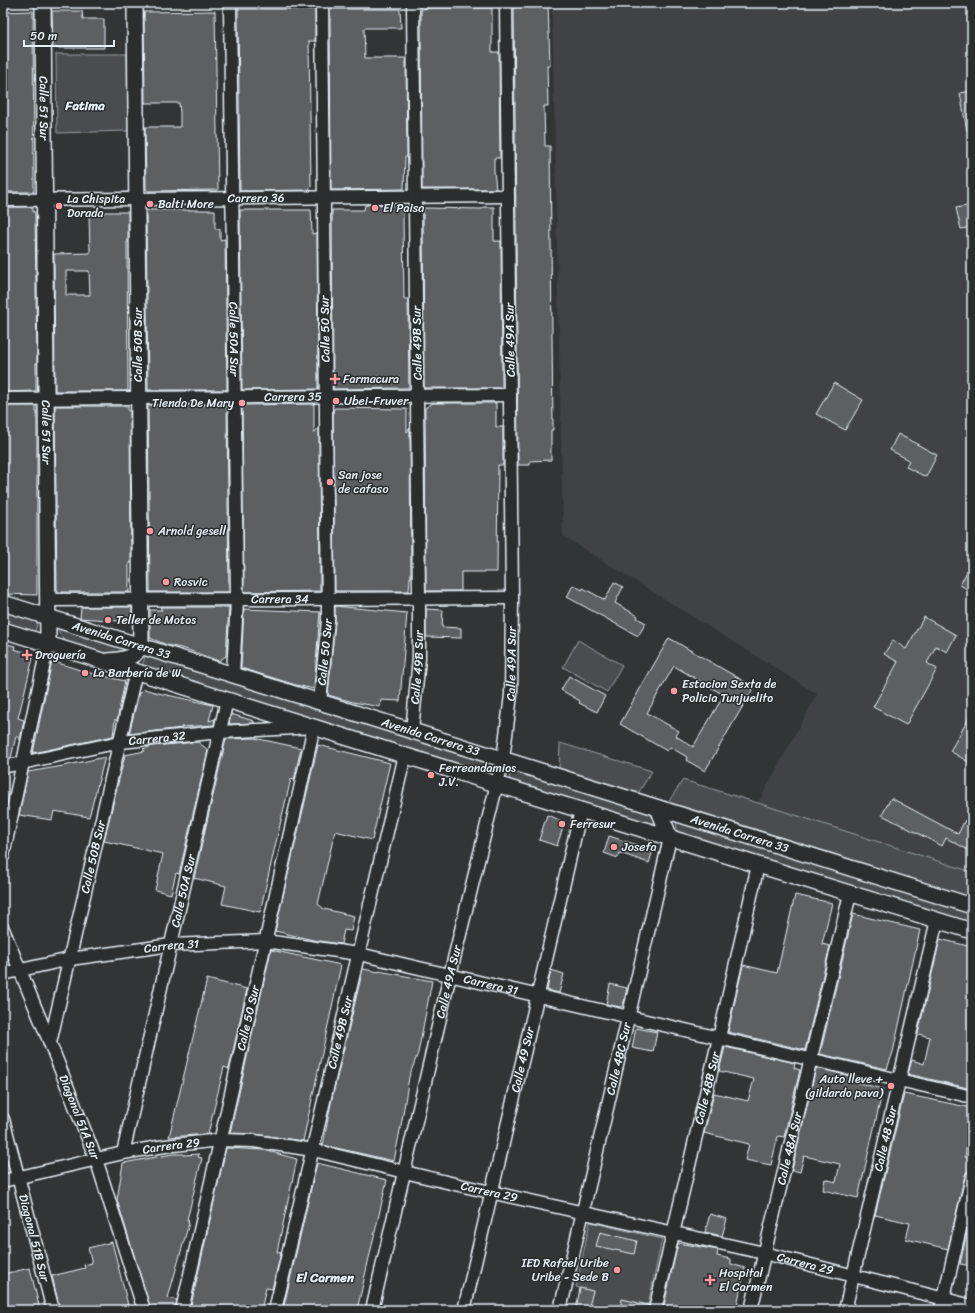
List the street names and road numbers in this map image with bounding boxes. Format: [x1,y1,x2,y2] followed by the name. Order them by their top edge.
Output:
[33,76,55,141] street label: Calle 51 Sur
[227,187,285,209] street label: Carrera 36
[313,294,337,362] street label: Calle 50 Sur
[223,302,245,377] street label: Calle 50A Sur
[498,302,522,377] street label: Calle 49A Sur
[405,305,429,380] street label: Calle 49B Sur
[127,307,149,382] street label: Calle 50B Sur
[264,385,322,408] street label: Carrera 35
[35,400,58,465] street label: Calle 51 Sur
[251,588,309,610] street label: Carrera 34
[69,614,174,666] street label: Avenida Carrera 33
[311,617,339,686] street label: Calle 50 Sur
[499,625,523,702] street label: Calle 49A Sur
[404,629,430,705] street label: Calle 49B Sur
[378,711,483,763] street label: Avenida Carrera 33
[128,724,187,752] street label: Carrera 32
[687,807,792,859] street label: Avenida Carrera 33
[74,817,112,896] street label: Calle 50B Sur
[164,851,202,930] street label: Calle 50A Sur
[142,933,200,960] street label: Carrera 31
[429,942,468,1021] street label: Calle 49A Sur
[461,968,520,1002] street label: Carrera 31
[230,982,266,1053] street label: Calle 50 Sur
[321,993,359,1071] street label: Calle 49B Sur
[599,1019,638,1097] street label: Calle 48C Sur
[504,1024,541,1095] street label: Calle 49 Sur
[688,1048,727,1127] street label: Calle 48B Sur
[53,1071,107,1164] street label: Diagonal 51A Sur
[867,1103,904,1174] street label: Calle 48 Sur
[770,1109,809,1187] street label: Calle 48A Sur
[141,1131,201,1161] street label: Carrera 29
[459,1175,520,1209] street label: Carrera 29
[12,1192,56,1285] street label: Diagonal 51B Sur
[774,1246,836,1281] street label: Carrera 29

